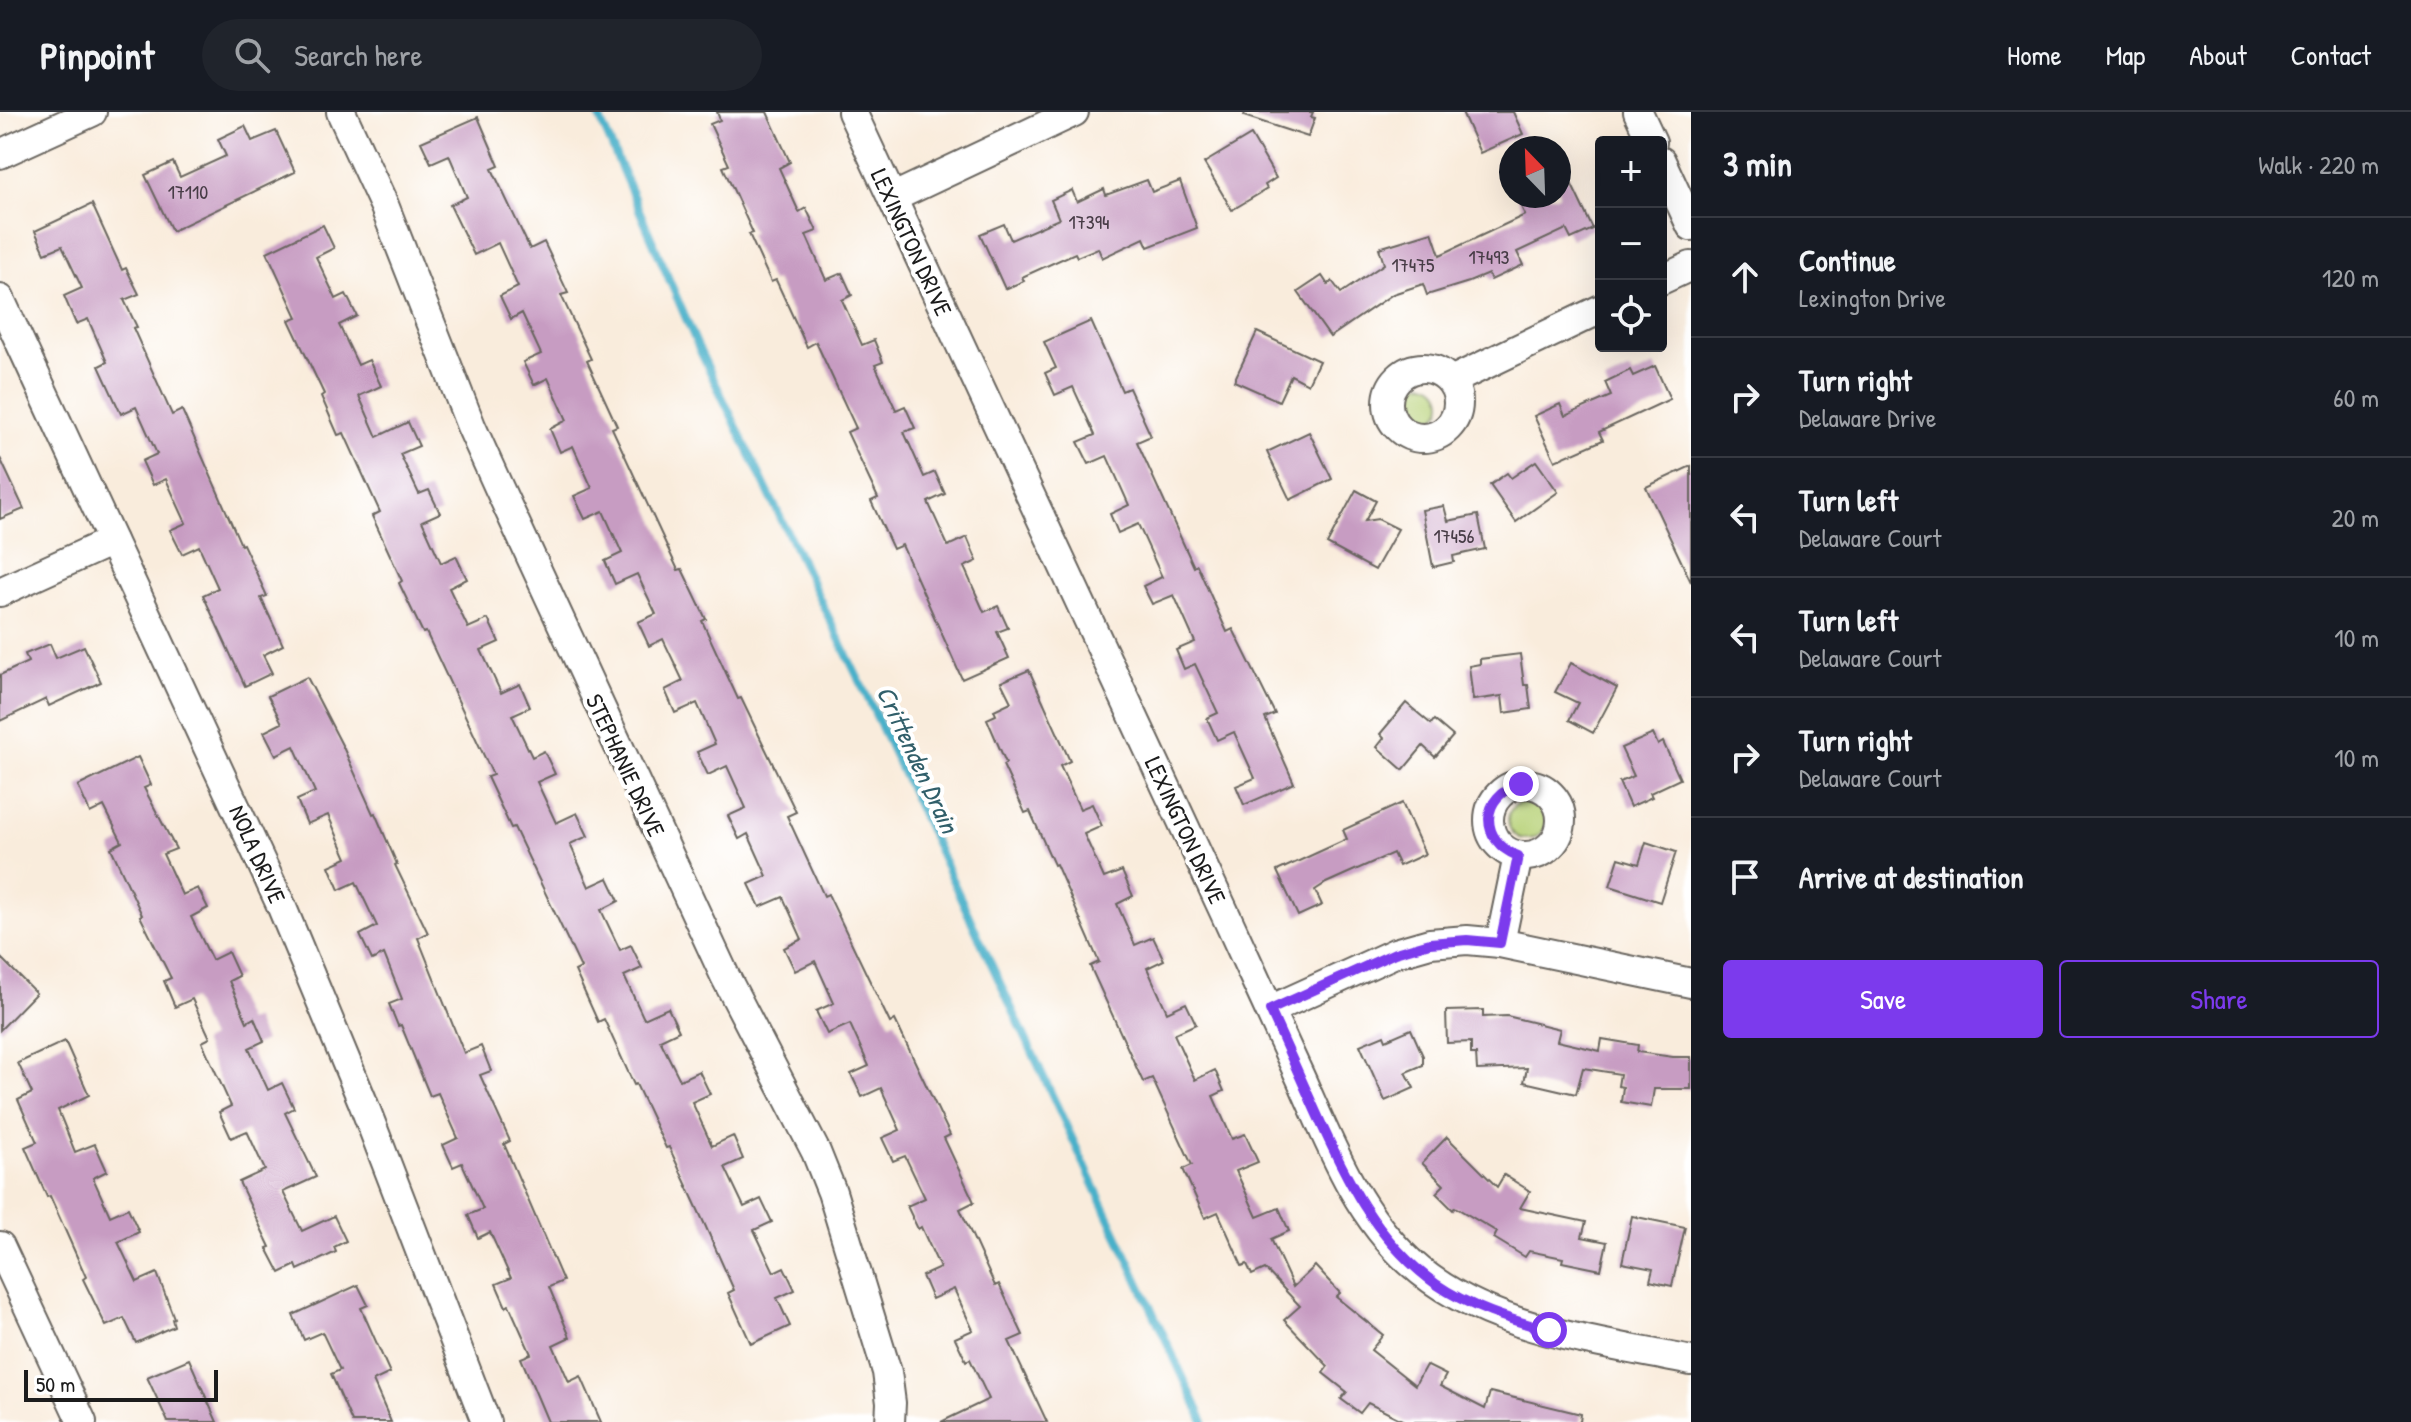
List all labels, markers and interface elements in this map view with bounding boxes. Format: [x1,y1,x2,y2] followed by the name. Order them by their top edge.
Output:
[202,19,762,91] search box
[40,29,154,81] text: Pinpoint
[230,33,274,77] icon: search
[294,35,423,75] text: Search here
[2007,36,2062,74] text: Home
[2106,36,2145,74] text: Map
[2189,36,2247,74] text: About
[2291,36,2371,74] text: Contact
[1499,136,1571,208] north arrow
[1595,136,1667,352] map controls
[1595,136,1667,208] button: +
[1723,141,1792,187] text: 3 min
[2258,147,2379,182] text: Walk · 220 m
[864,163,960,321] street label: LEXINGTON DRIVE
[168,178,208,205] house number: 17110
[1069,208,1109,235] house number: 17394
[1595,208,1667,280] button: −
[1799,240,1896,280] text: Continue
[1469,243,1510,270] house number: 17493
[1391,251,1435,278] house number: 17475
[1723,255,1767,299] icon: ahead
[2322,260,2379,295] text: 120 m
[1595,280,1667,352] button: locate
[1799,280,1946,315] text: Lexington Drive
[1799,360,1912,400] text: Turn right
[1723,375,1767,419] icon: right
[2333,380,2379,415] text: 60 m
[1799,400,1936,435] text: Delaware Drive
[1799,480,1898,520] text: Turn left
[1723,495,1767,539] icon: left
[2332,500,2379,535] text: 20 m
[1799,520,1941,555] text: Delaware Court
[1433,522,1475,549] house number: 17456
[1799,600,1898,640] text: Turn left
[1723,615,1767,659] icon: left
[2334,620,2379,655] text: 10 m
[1799,640,1941,675] text: Delaware Court
[869,680,968,840] water label: Crittenden Drain
[579,688,673,842] street label: STEPHANIE DRIVE
[1799,720,1912,760] text: Turn right
[1723,735,1767,779] icon: right
[2334,740,2379,775] text: 10 m
[1138,751,1234,909] street label: LEXINGTON DRIVE
[1799,760,1941,795] text: Delaware Court
[1503,766,1539,802] route end
[222,800,294,909] street label: NOLA DRIVE
[1723,855,1767,899] icon: arrive
[1799,857,2024,897] text: Arrive at destination
[1723,960,2043,1038] button: Save
[2059,960,2379,1038] button: Share
[1531,1312,1567,1348] route start
[24,1366,218,1402] scale bar
[36,1369,75,1399] text: 50 m

